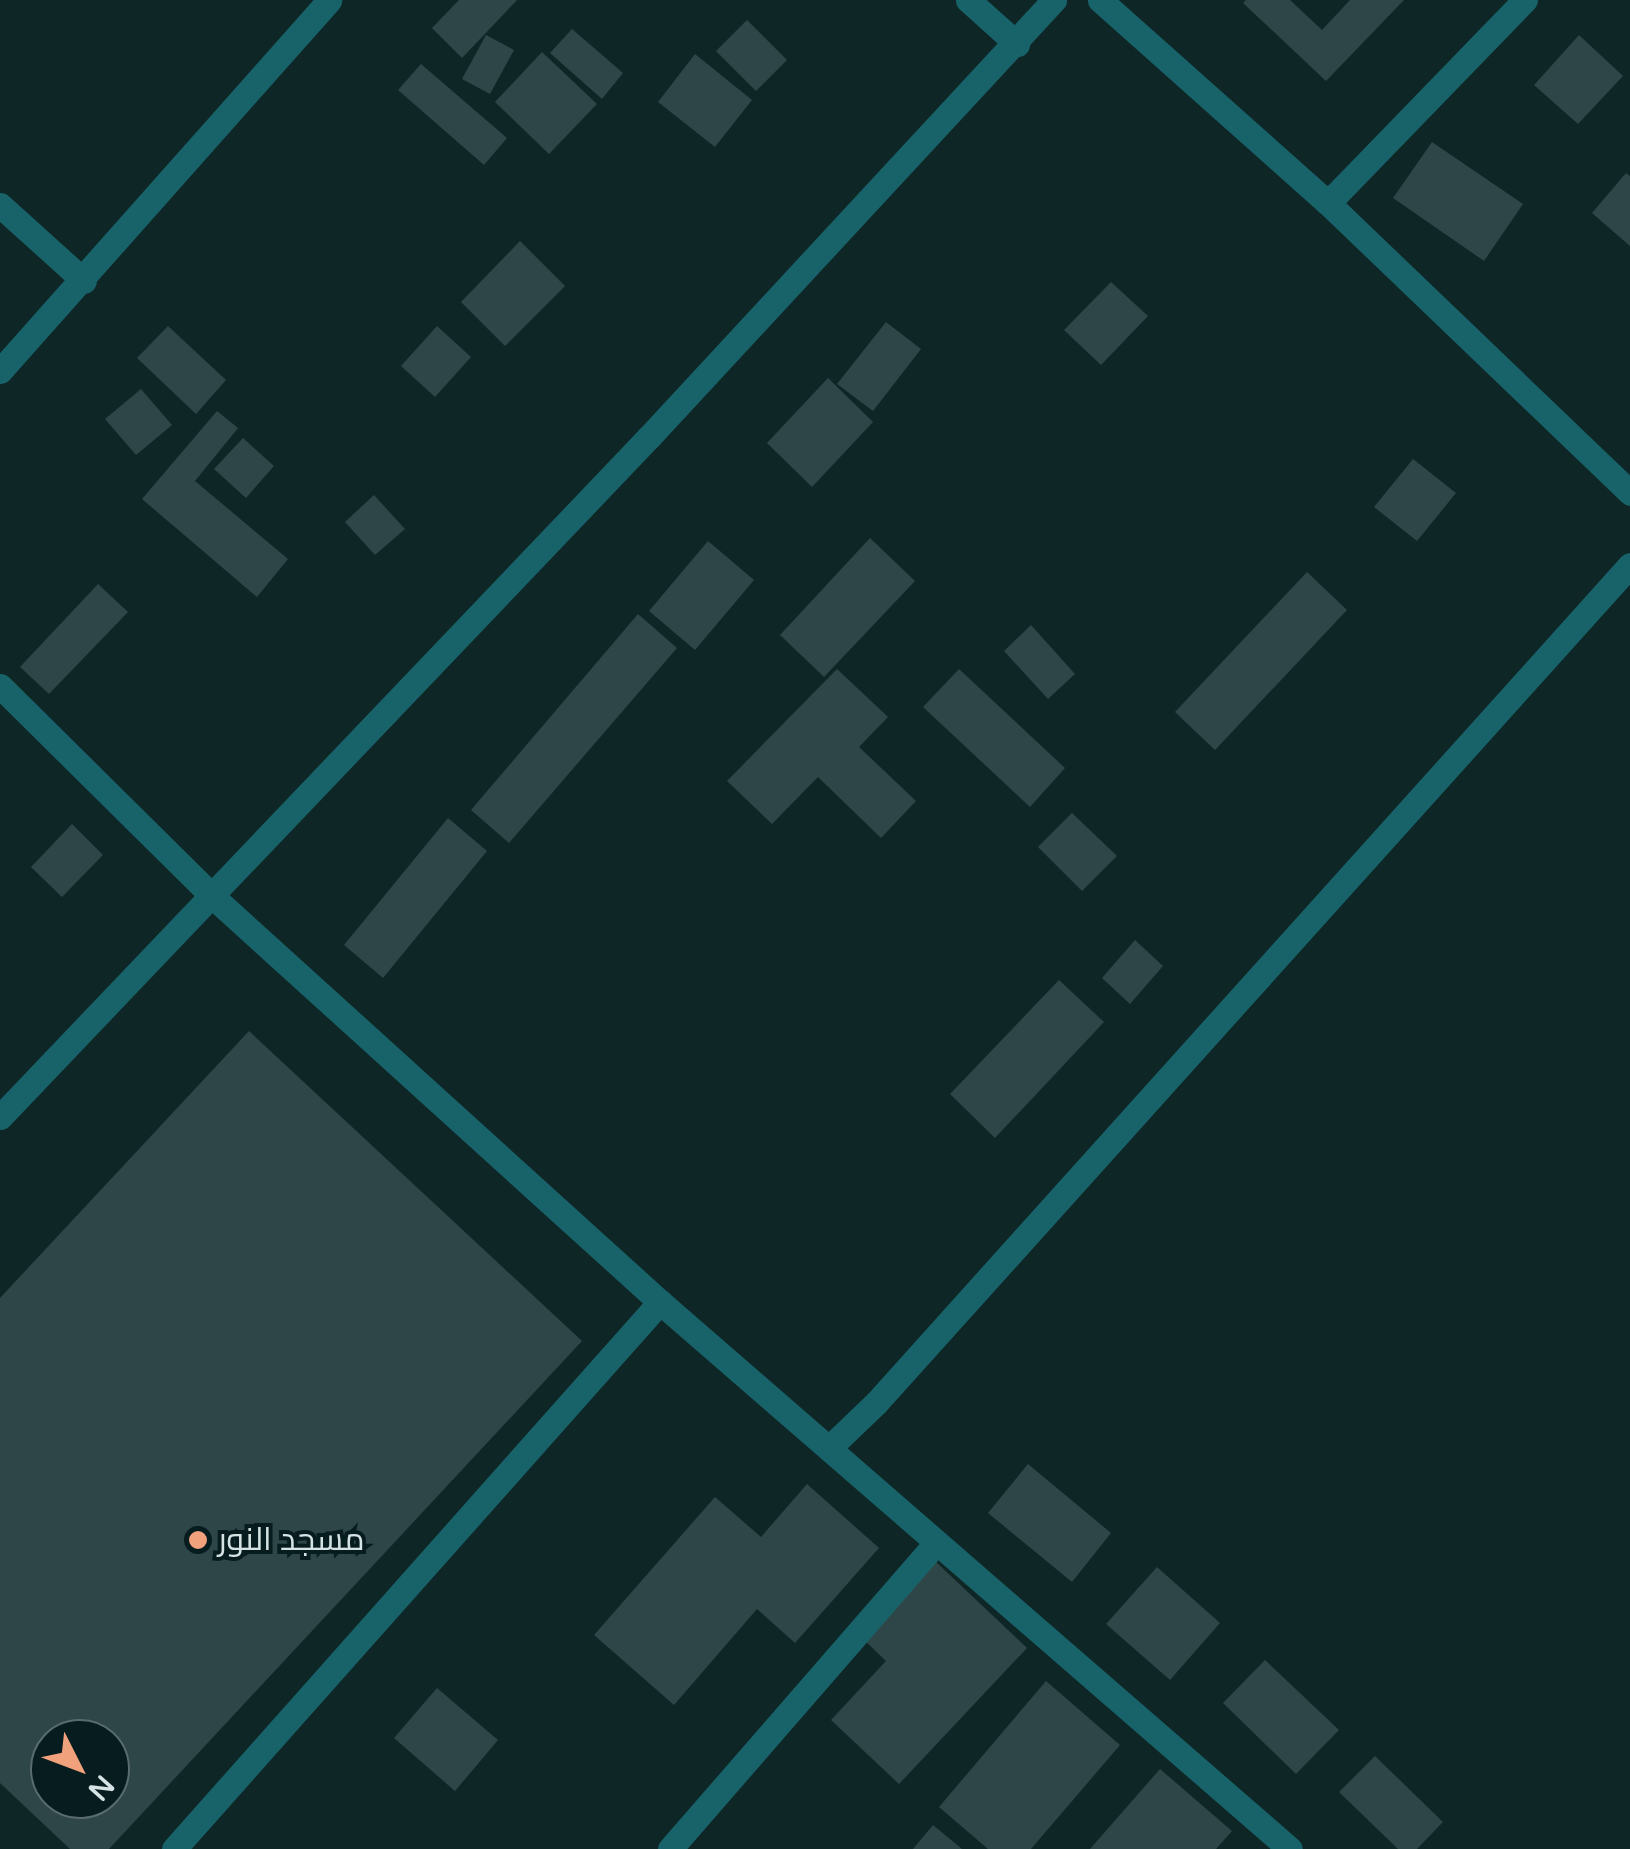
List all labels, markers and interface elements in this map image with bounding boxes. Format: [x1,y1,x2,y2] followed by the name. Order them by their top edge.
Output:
[218,1521,365,1559] place label: مسجد النور
[187,1529,209,1551] marker: مسجد النور
[30,1719,130,1819] north arrow
[81,1768,121,1807] text: N

